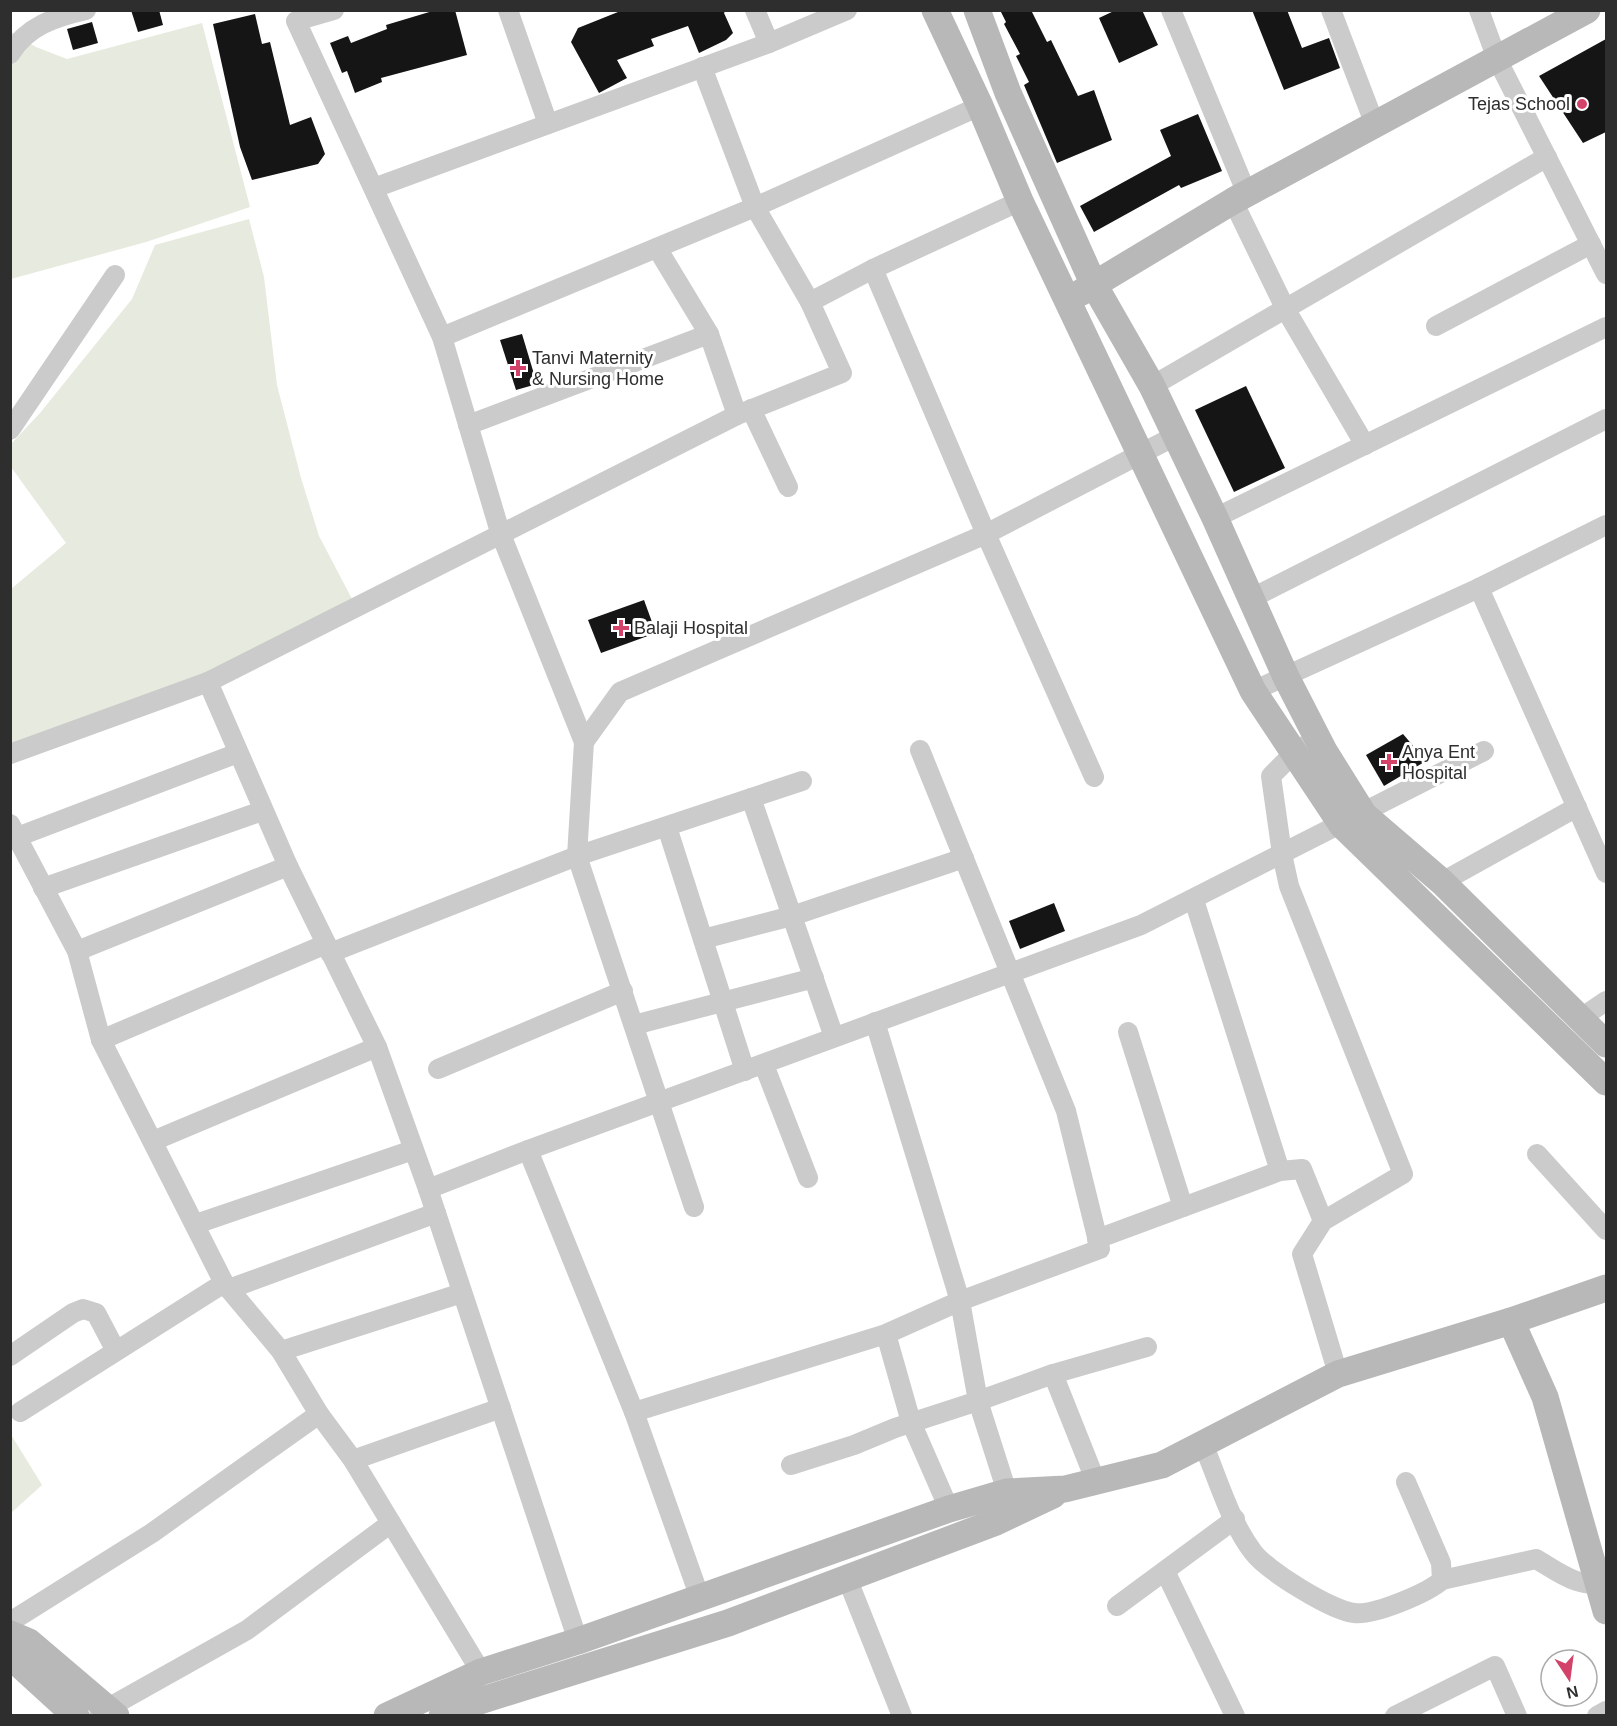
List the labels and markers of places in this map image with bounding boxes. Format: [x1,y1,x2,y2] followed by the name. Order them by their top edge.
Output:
[1468,94,1570,114] place label: Tejas School
[1575,97,1589,111] marker: Tejas School
[532,348,664,389] place label: Tanvi Maternity & Nursing Home
[509,359,527,377] marker: Tanvi Maternity & Nursing Home
[634,618,748,638] place label: Balaji Hospital
[612,619,630,637] marker: Balaji Hospital
[1402,742,1475,783] place label: Anya Ent Hospital
[1380,753,1398,771] marker: Anya Ent Hospital

